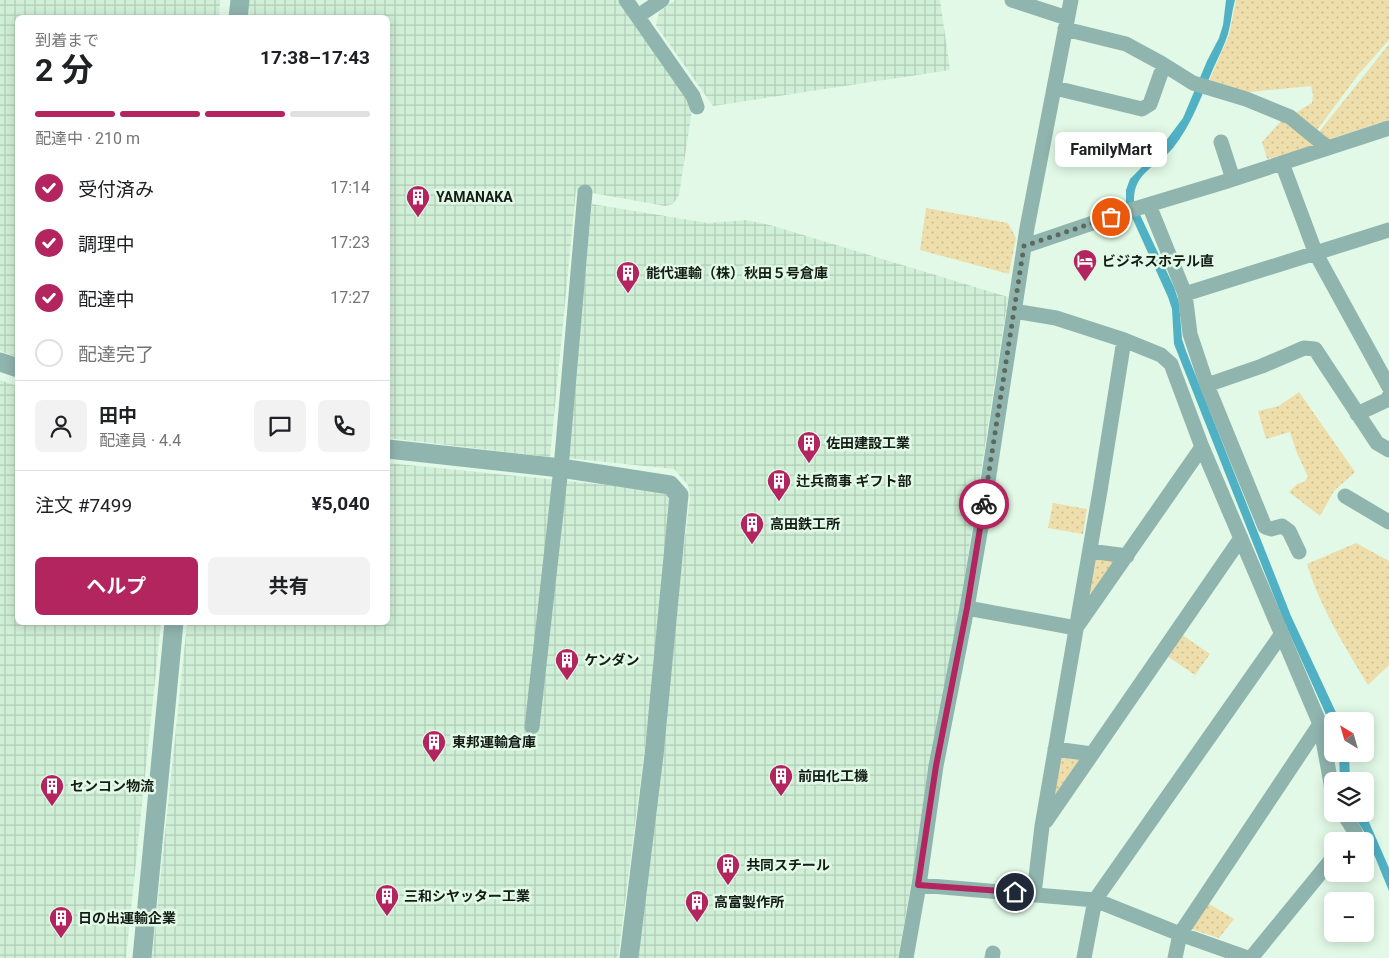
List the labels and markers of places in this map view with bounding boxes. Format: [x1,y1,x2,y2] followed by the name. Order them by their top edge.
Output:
[1055,132,1167,167] callout: FamilyMart
[405,184,431,218] building icon: YAMANAKA
[436,189,513,205] place label: YAMANAKA
[1090,196,1132,238] pin
[1072,248,1098,282] hotel icon: ビジネスホテル直
[1102,253,1214,269] place label: ビジネスホテル直
[615,260,641,294] building icon: 能代運輸（株）秋田５号倉庫
[646,265,828,281] place label: 能代運輸（株）秋田５号倉庫
[796,430,822,464] building icon: 佐田建設工業
[826,435,910,451] place label: 佐田建設工業
[766,468,792,502] building icon: 辻兵商事 ギフト部
[796,473,911,489] place label: 辻兵商事 ギフト部
[739,511,765,545] building icon: 高田鉄工所
[770,516,840,532] place label: 高田鉄工所
[554,647,580,681] building icon: ケンダン
[584,652,640,668] place label: ケンダン
[421,729,447,763] building icon: 東邦運輸倉庫
[452,734,536,750] place label: 東邦運輸倉庫
[768,763,794,797] building icon: 前田化工機
[798,768,868,784] place label: 前田化工機
[39,773,65,807] building icon: センコン物流
[70,778,154,794] place label: センコン物流
[715,852,741,886] building icon: 共同スチール
[746,857,830,873] place label: 共同スチール
[994,871,1036,913] pin
[374,883,400,917] building icon: 三和シヤッター工業
[404,888,530,904] place label: 三和シヤッター工業
[684,889,710,923] building icon: 高富製作所
[714,894,784,910] place label: 高富製作所
[48,905,74,939] building icon: 日の出運輸企業
[78,910,176,926] place label: 日の出運輸企業

